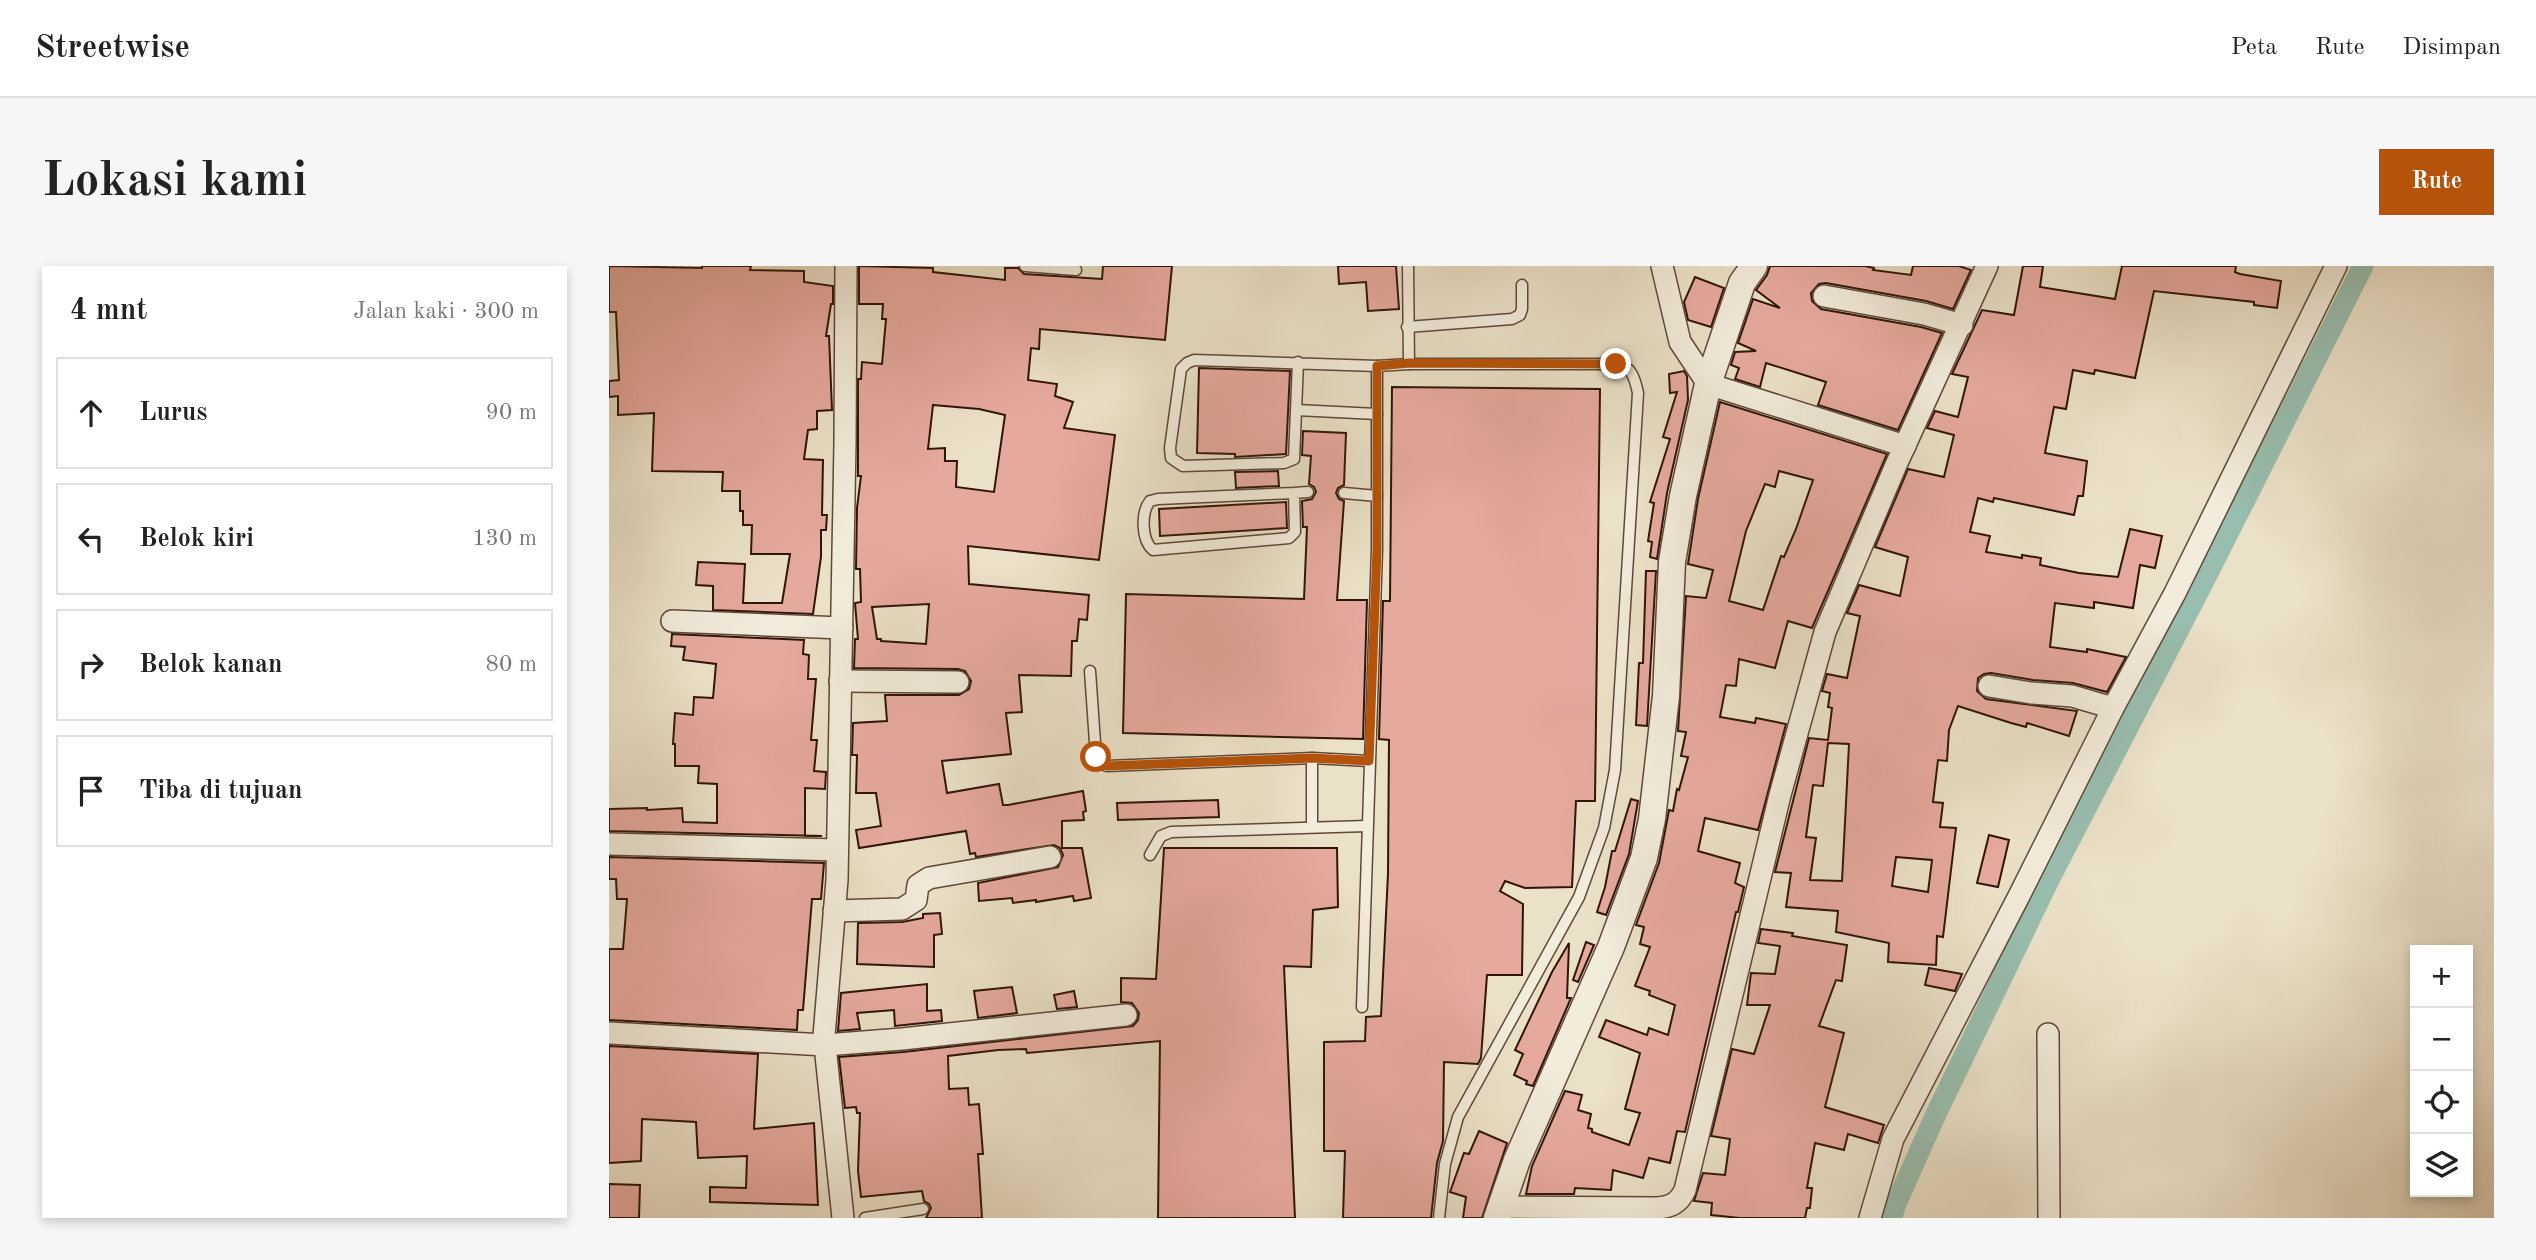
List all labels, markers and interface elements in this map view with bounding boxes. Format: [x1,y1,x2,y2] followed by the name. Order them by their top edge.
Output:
[35,32,190,65] text: Streetwise
[2231,36,2277,60] text: Peta
[2315,36,2365,60] text: Rute
[2403,36,2501,60] text: Disimpan
[2379,149,2494,215] button: Rute
[42,158,307,207] text: Lokasi kami
[70,296,147,326] text: 4 mnt
[353,300,539,323] text: Jalan kaki · 300 m
[1600,348,1631,379] route end
[72,394,110,432] icon: ahead
[139,400,207,426] text: Lurus
[486,401,537,424] text: 90 m
[72,520,110,558] icon: left
[139,526,254,552] text: Belok kiri
[472,527,537,550] text: 130 m
[72,646,110,684] icon: right
[139,652,283,678] text: Belok kanan
[486,653,537,676] text: 80 m
[1080,741,1111,772] route start
[72,772,110,810] icon: arrive
[139,778,303,804] text: Tiba di tujuan
[2410,945,2473,1197] map controls
[2410,945,2473,1008] button: +
[2410,1008,2473,1071] button: −
[2410,1071,2473,1134] button: locate
[2410,1134,2473,1197] button: layers

